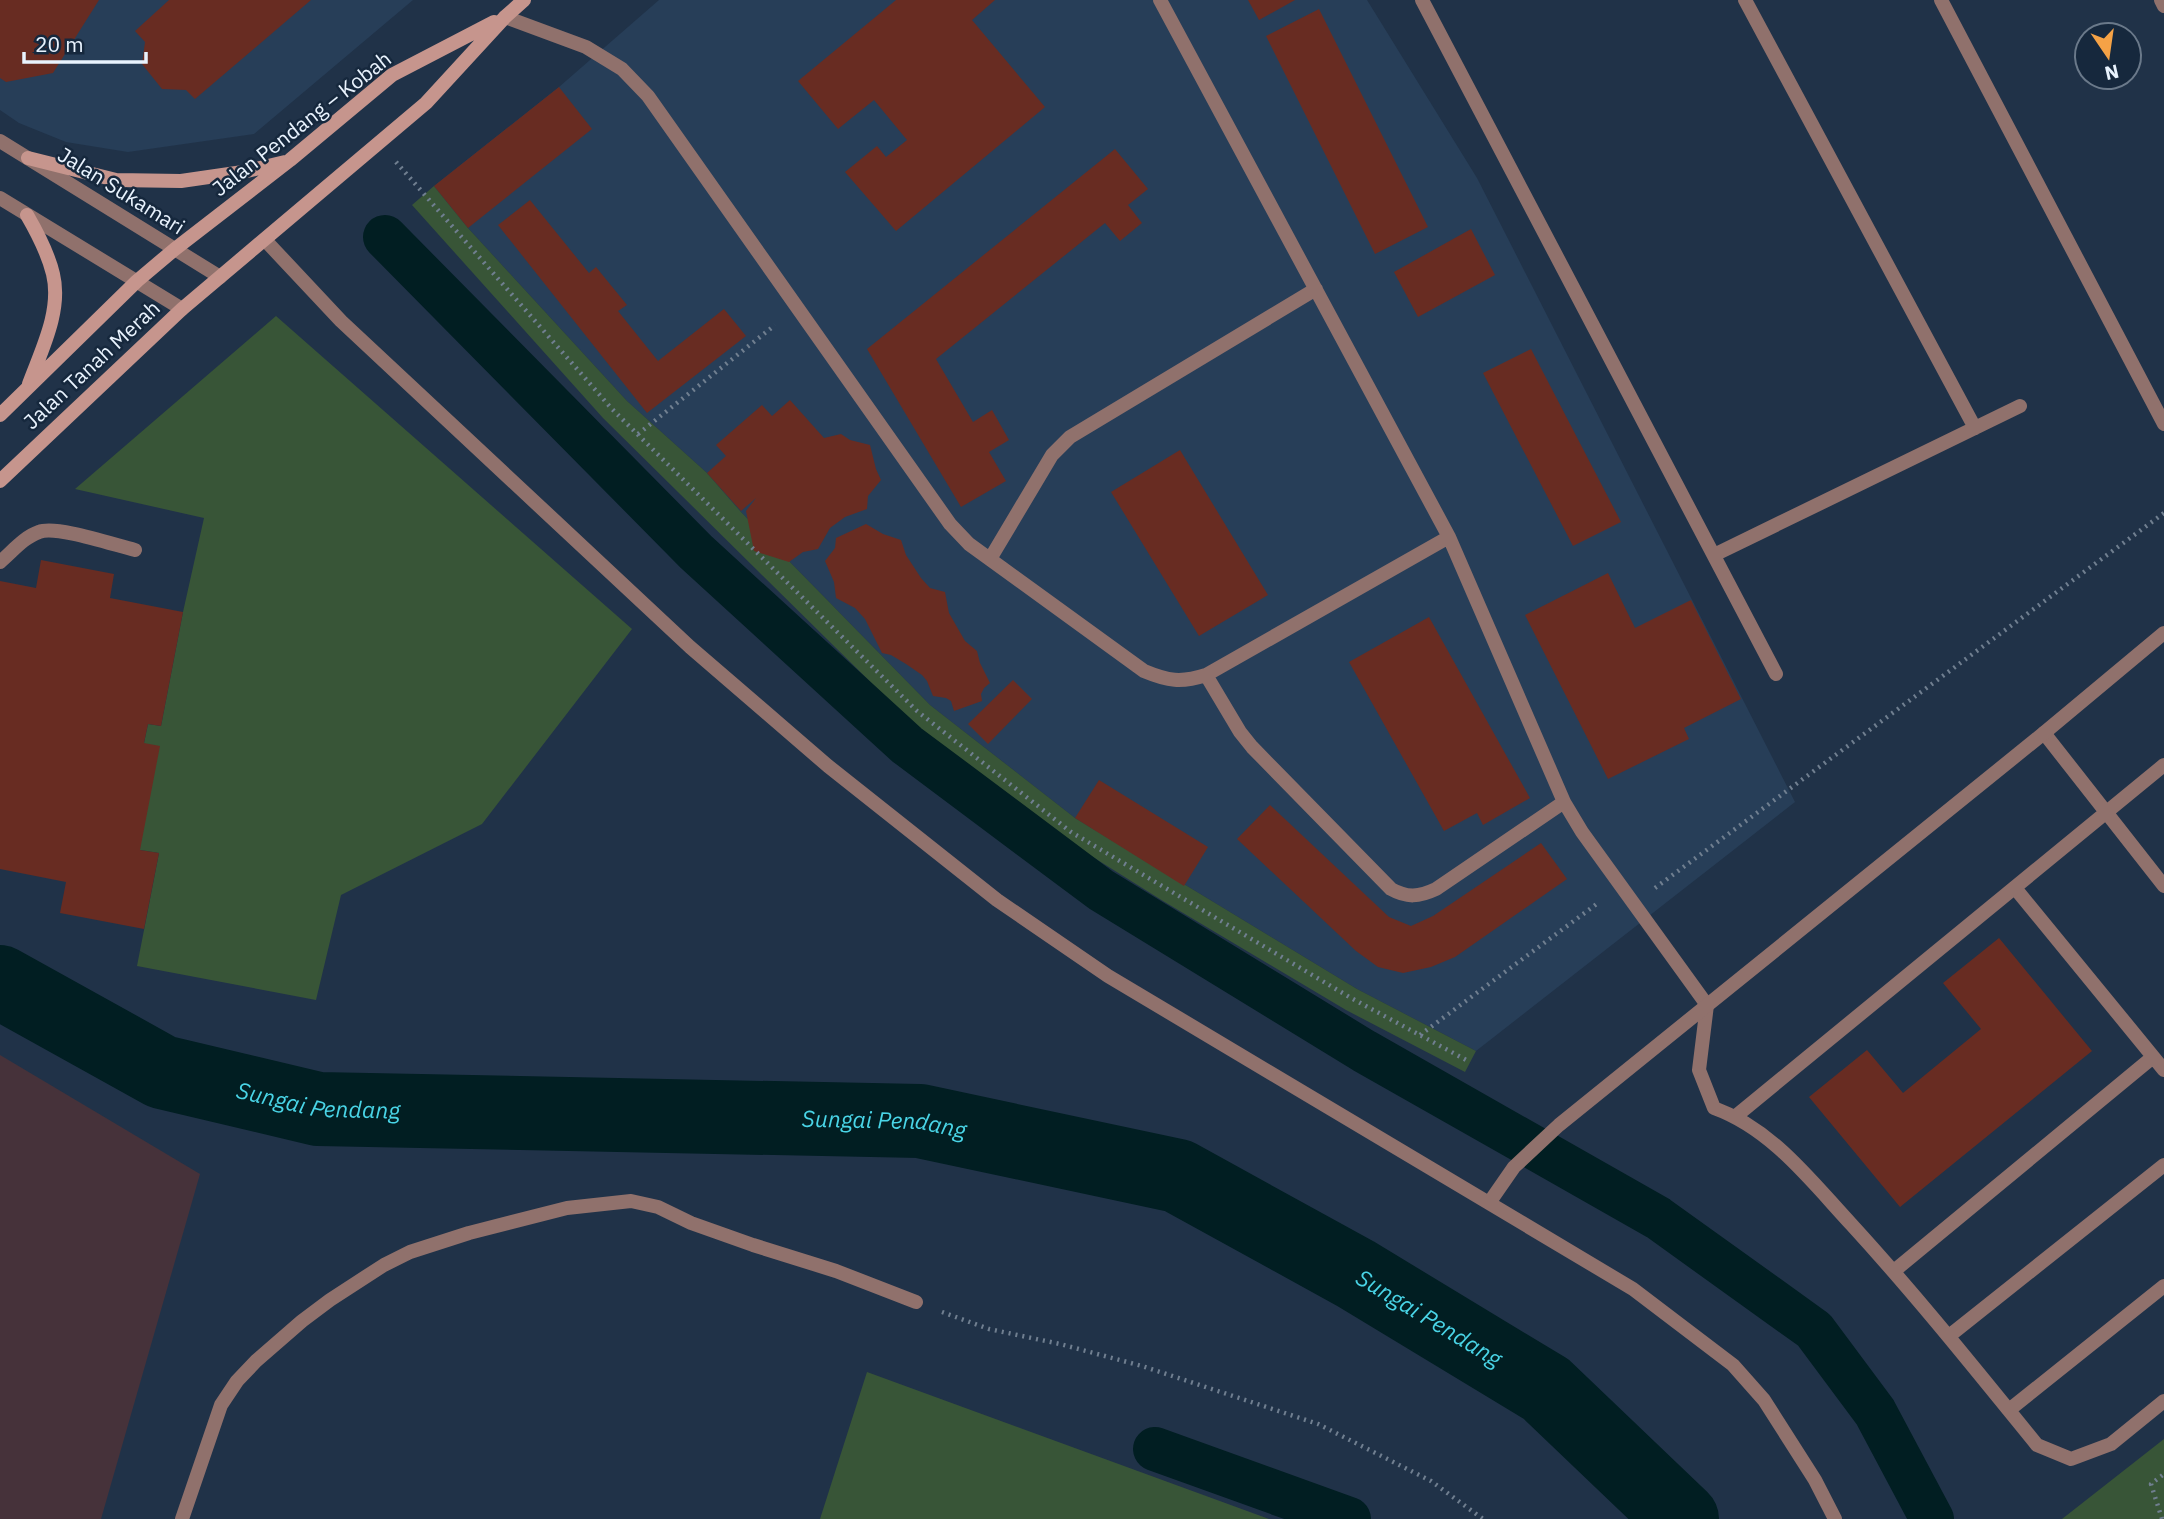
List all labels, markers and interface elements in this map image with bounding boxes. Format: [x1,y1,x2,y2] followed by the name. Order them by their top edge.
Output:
[24,21,147,65] scale bar
[2073,21,2143,91] north arrow
[35,30,84,58] text: 20 m
[206,44,397,202] street label: Jalan Pendang – Kobah
[2102,59,2121,86] text: N
[53,140,190,240] street label: Jalan Sukamari
[17,294,166,435] street label: Jalan Tanah Merah
[234,1074,402,1125] water label: Sungai Pendang
[801,1103,970,1145] water label: Sungai Pendang
[1351,1262,1509,1374] water label: Sungai Pendang

